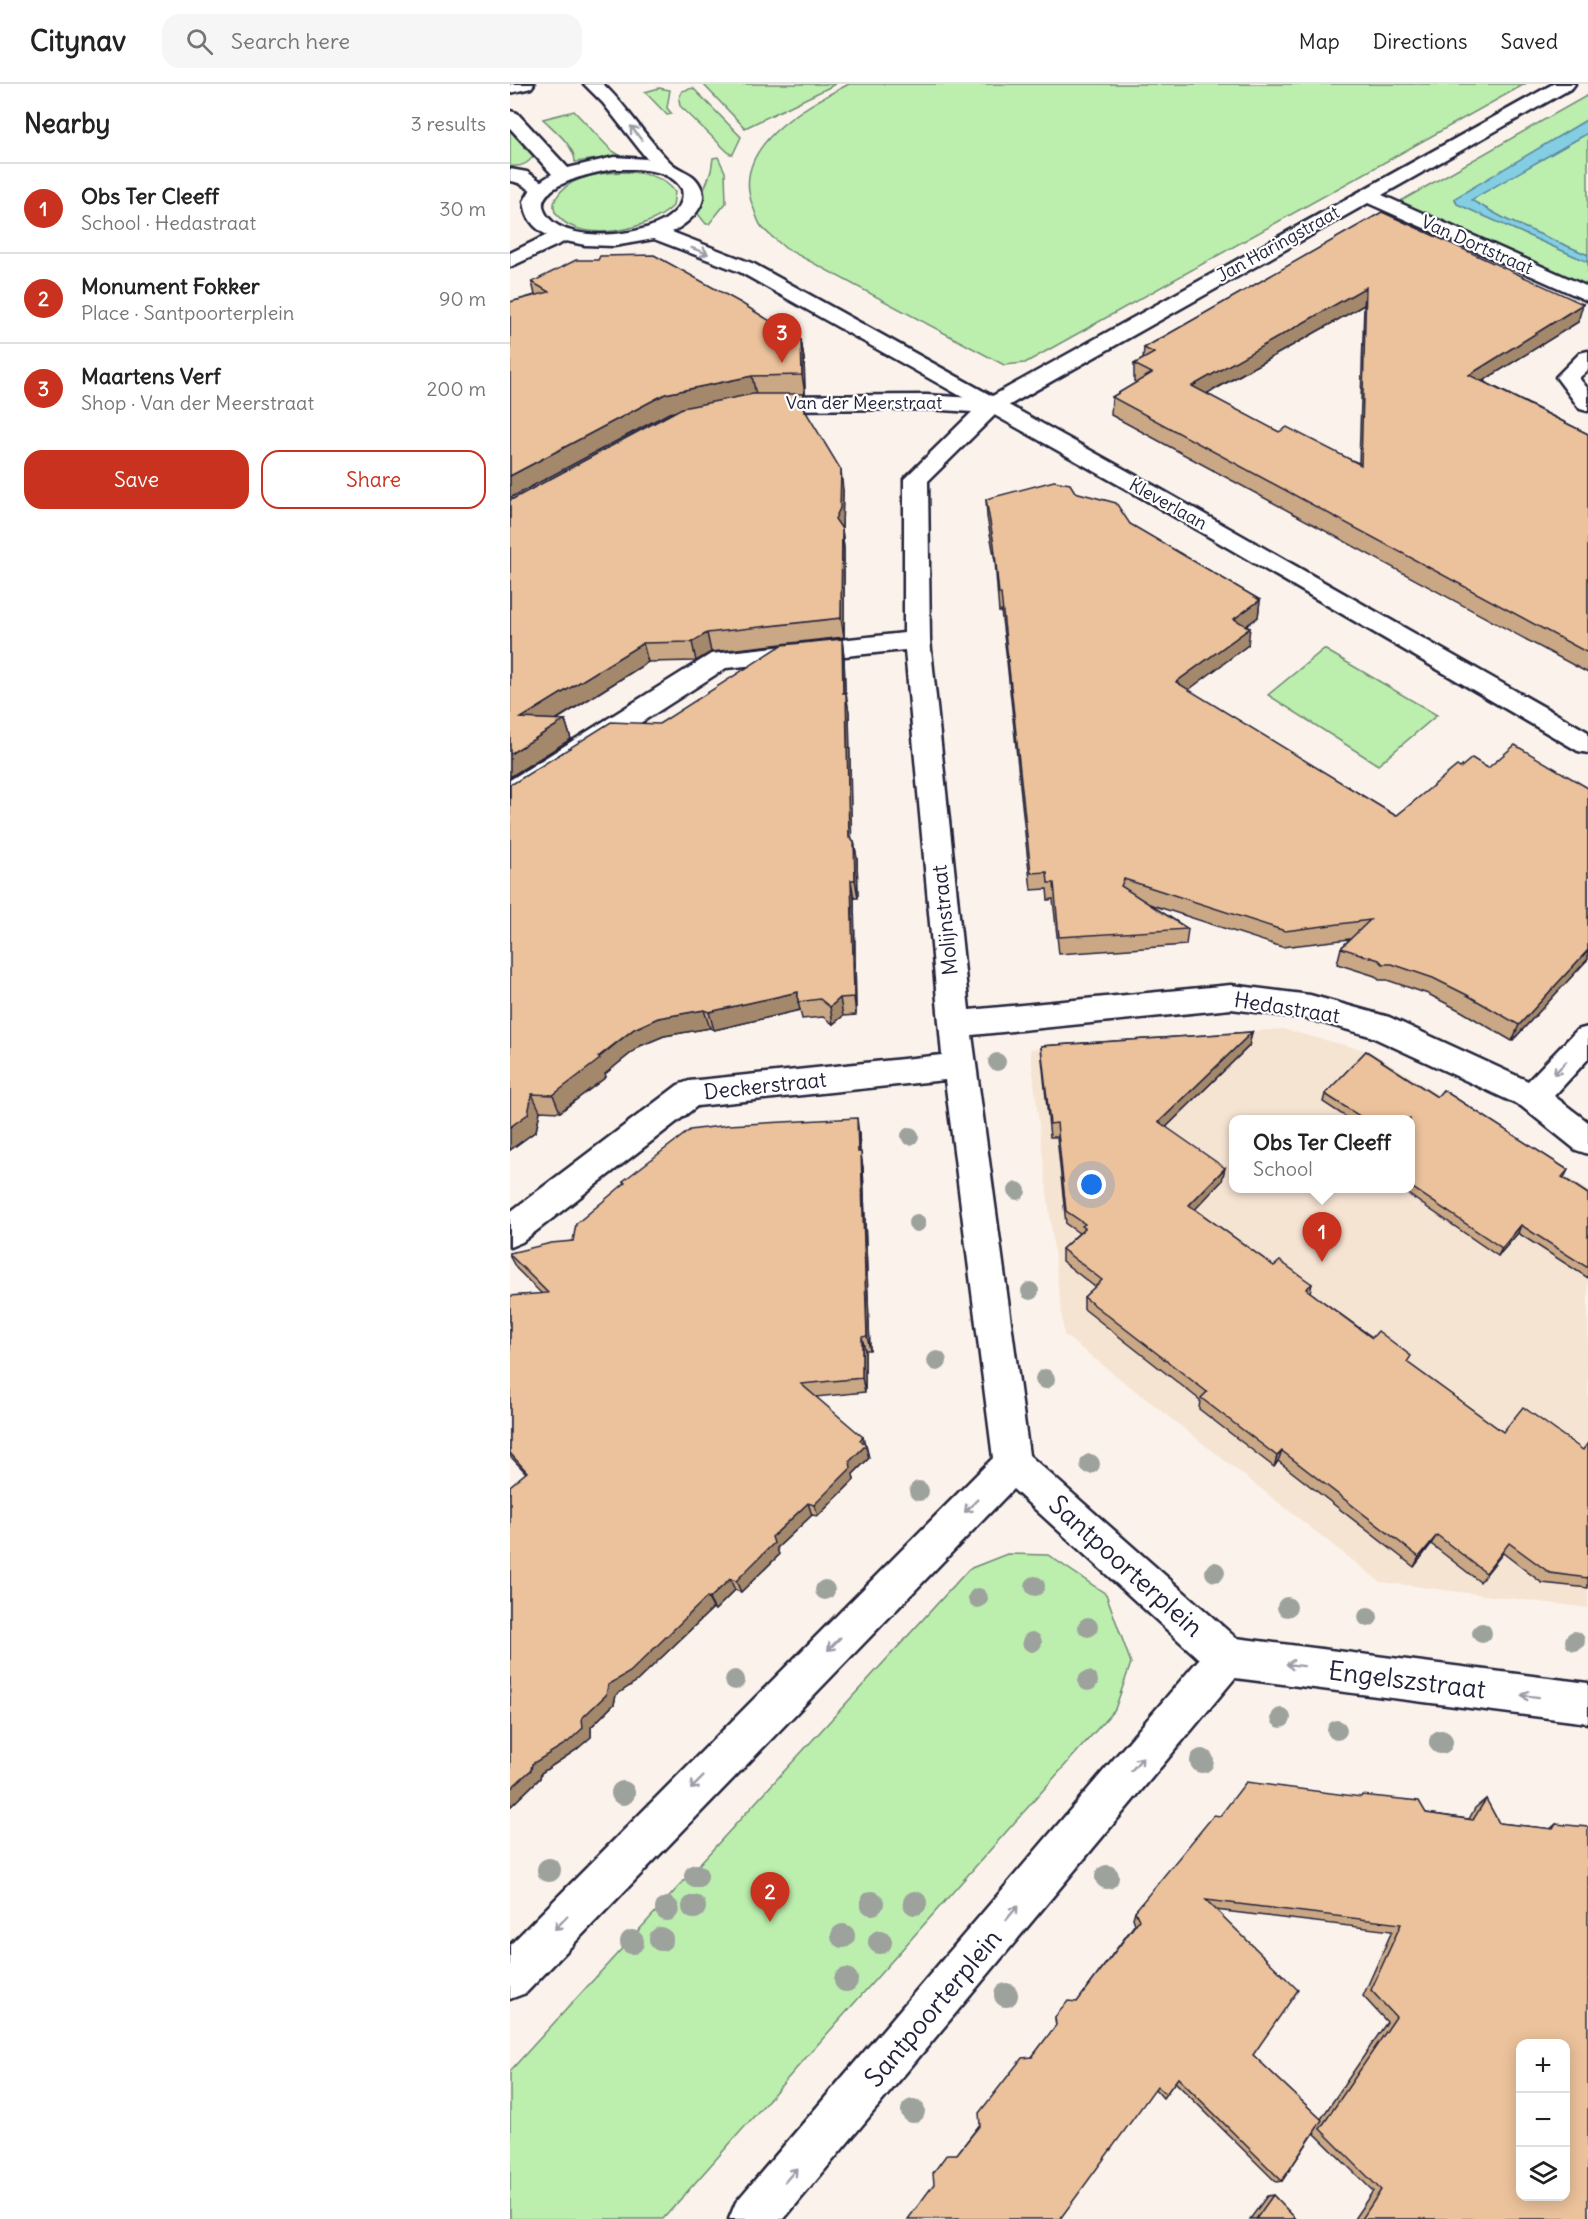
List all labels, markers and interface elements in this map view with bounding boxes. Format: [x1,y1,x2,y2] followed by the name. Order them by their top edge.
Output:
[162,14,582,68] search box
[30,23,126,59] text: Citynav
[183,25,216,58] icon: search
[231,27,350,55] text: Search here
[1299,28,1340,55] text: Map
[1373,28,1467,55] text: Directions
[1500,28,1558,55] text: Saved
[24,107,110,140] text: Nearby
[410,111,486,136] text: 3 results
[630,125,643,141] one-way arrow
[81,182,219,210] text: Obs Ter Cleeff
[40,196,47,221] text: 1
[439,196,486,221] text: 30 m
[1212,200,1343,287] street label: Jan Haringstraat
[81,210,256,235] text: School · Hedastraat
[1418,210,1537,279] street label: Van Dortstraat
[690,247,708,258] one-way arrow
[81,272,260,300] text: Monument Fokker
[38,286,49,311] text: 2
[439,286,486,311] text: 90 m
[81,300,294,325] text: Place · Santpoorterplein
[762,314,802,363] pin: 3
[81,362,221,390] text: Maartens Verf
[38,376,49,401] text: 3
[426,376,486,401] text: 200 m
[81,390,314,415] text: Shop · Van der Meerstraat
[786,391,942,414] street label: Van der Meerstraat
[24,450,249,509] button: Save
[261,450,486,509] button: Share
[1125,473,1211,534] street label: Kleverlaan
[925,864,964,977] street label: Molijnstraat
[1232,986,1342,1029] street label: Hedastraat
[1553,1060,1567,1075] one-way arrow
[702,1066,828,1105] street label: Deckerstraat
[1229,1115,1415,1193] popup
[1253,1128,1391,1156] text: Obs Ter Cleeff
[1253,1156,1313,1181] text: School
[1077,1170,1106,1199] your location
[1302,1212,1342,1262] pin: 1
[1042,1488,1210,1644] street label: Santpoorterplein
[963,1498,978,1513] one-way arrow
[826,1637,841,1652] one-way arrow
[1327,1653,1488,1706] street label: Engelszstraat
[1286,1660,1305,1671] one-way arrow
[1521,1690,1540,1701] one-way arrow
[1131,1756,1144,1772] one-way arrow
[689,1776,704,1791] one-way arrow
[750,1872,790,1922] pin: 2
[1005,1906,1019,1921] one-way arrow
[554,1916,569,1931] one-way arrow
[857,1922,1008,2093] street label: Santpoorterplein
[1516,2039,1570,2201] map controls
[1516,2039,1570,2093] button: +
[1516,2093,1570,2147] button: −
[1516,2147,1570,2201] button: layers
[785,2167,798,2183] one-way arrow

